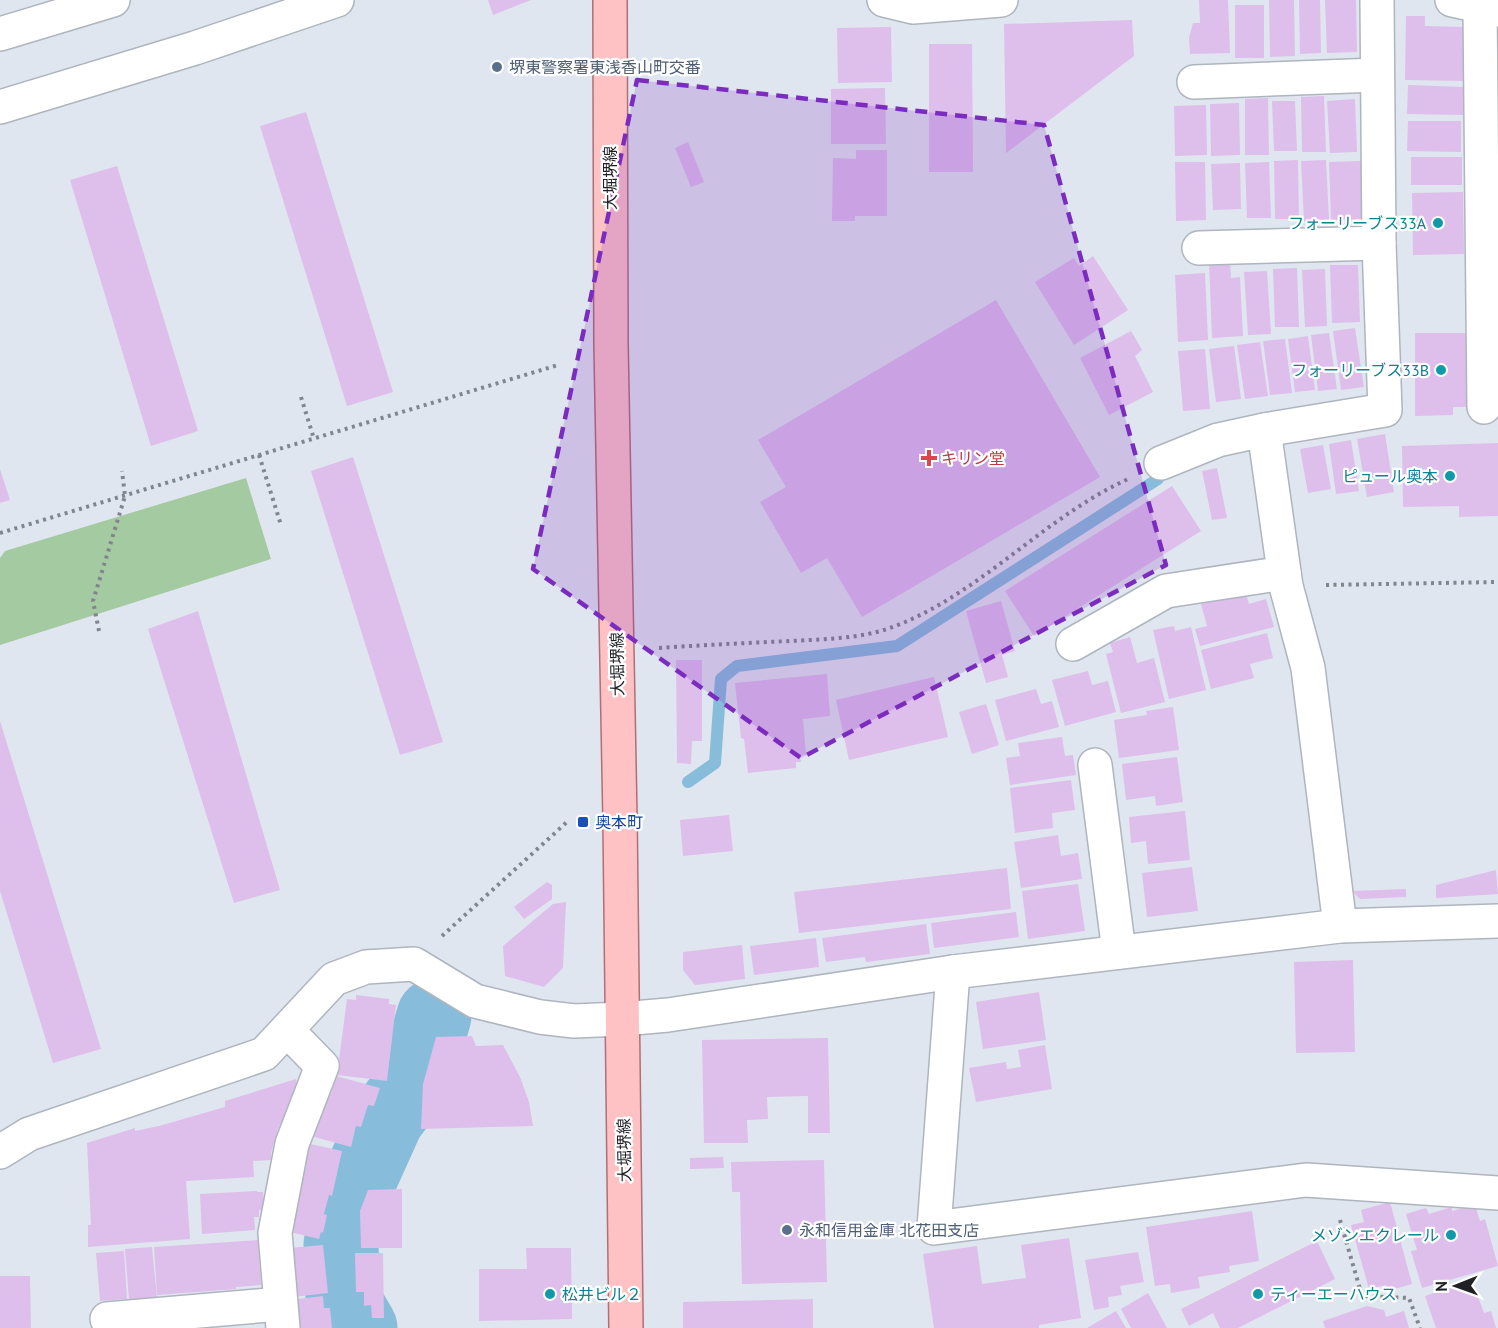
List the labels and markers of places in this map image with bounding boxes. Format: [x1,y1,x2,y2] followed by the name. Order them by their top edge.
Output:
[509,57,701,77] place label: 堺東警察署東浅香山町交番
[490,60,504,74] marker: 堺東警察署東浅香山町交番
[1288,213,1427,233] place label: フォーリーブス33A
[1431,216,1445,230] marker: フォーリーブス33A
[1291,360,1429,380] place label: フォーリーブス33B
[1434,363,1448,377] marker: フォーリーブス33B
[941,448,1005,468] place label: キリン堂
[922,451,936,465] marker: キリン堂
[1342,466,1438,486] place label: ピュール奥本
[1443,469,1457,483] marker: ピュール奥本
[595,812,643,832] place label: 奥本町
[576,815,590,829] marker: 奥本町
[799,1220,979,1240] place label: 永和信用金庫 北花田支店
[780,1223,794,1237] marker: 永和信用金庫 北花田支店
[1311,1225,1439,1245] place label: メゾンエクレール
[1444,1228,1458,1242] marker: メゾンエクレール
[562,1284,642,1304] place label: 松井ビル２
[1270,1284,1397,1304] place label: ティーエーハウス
[543,1287,557,1301] marker: 松井ビル２
[1251,1287,1265,1301] marker: ティーエーハウス

